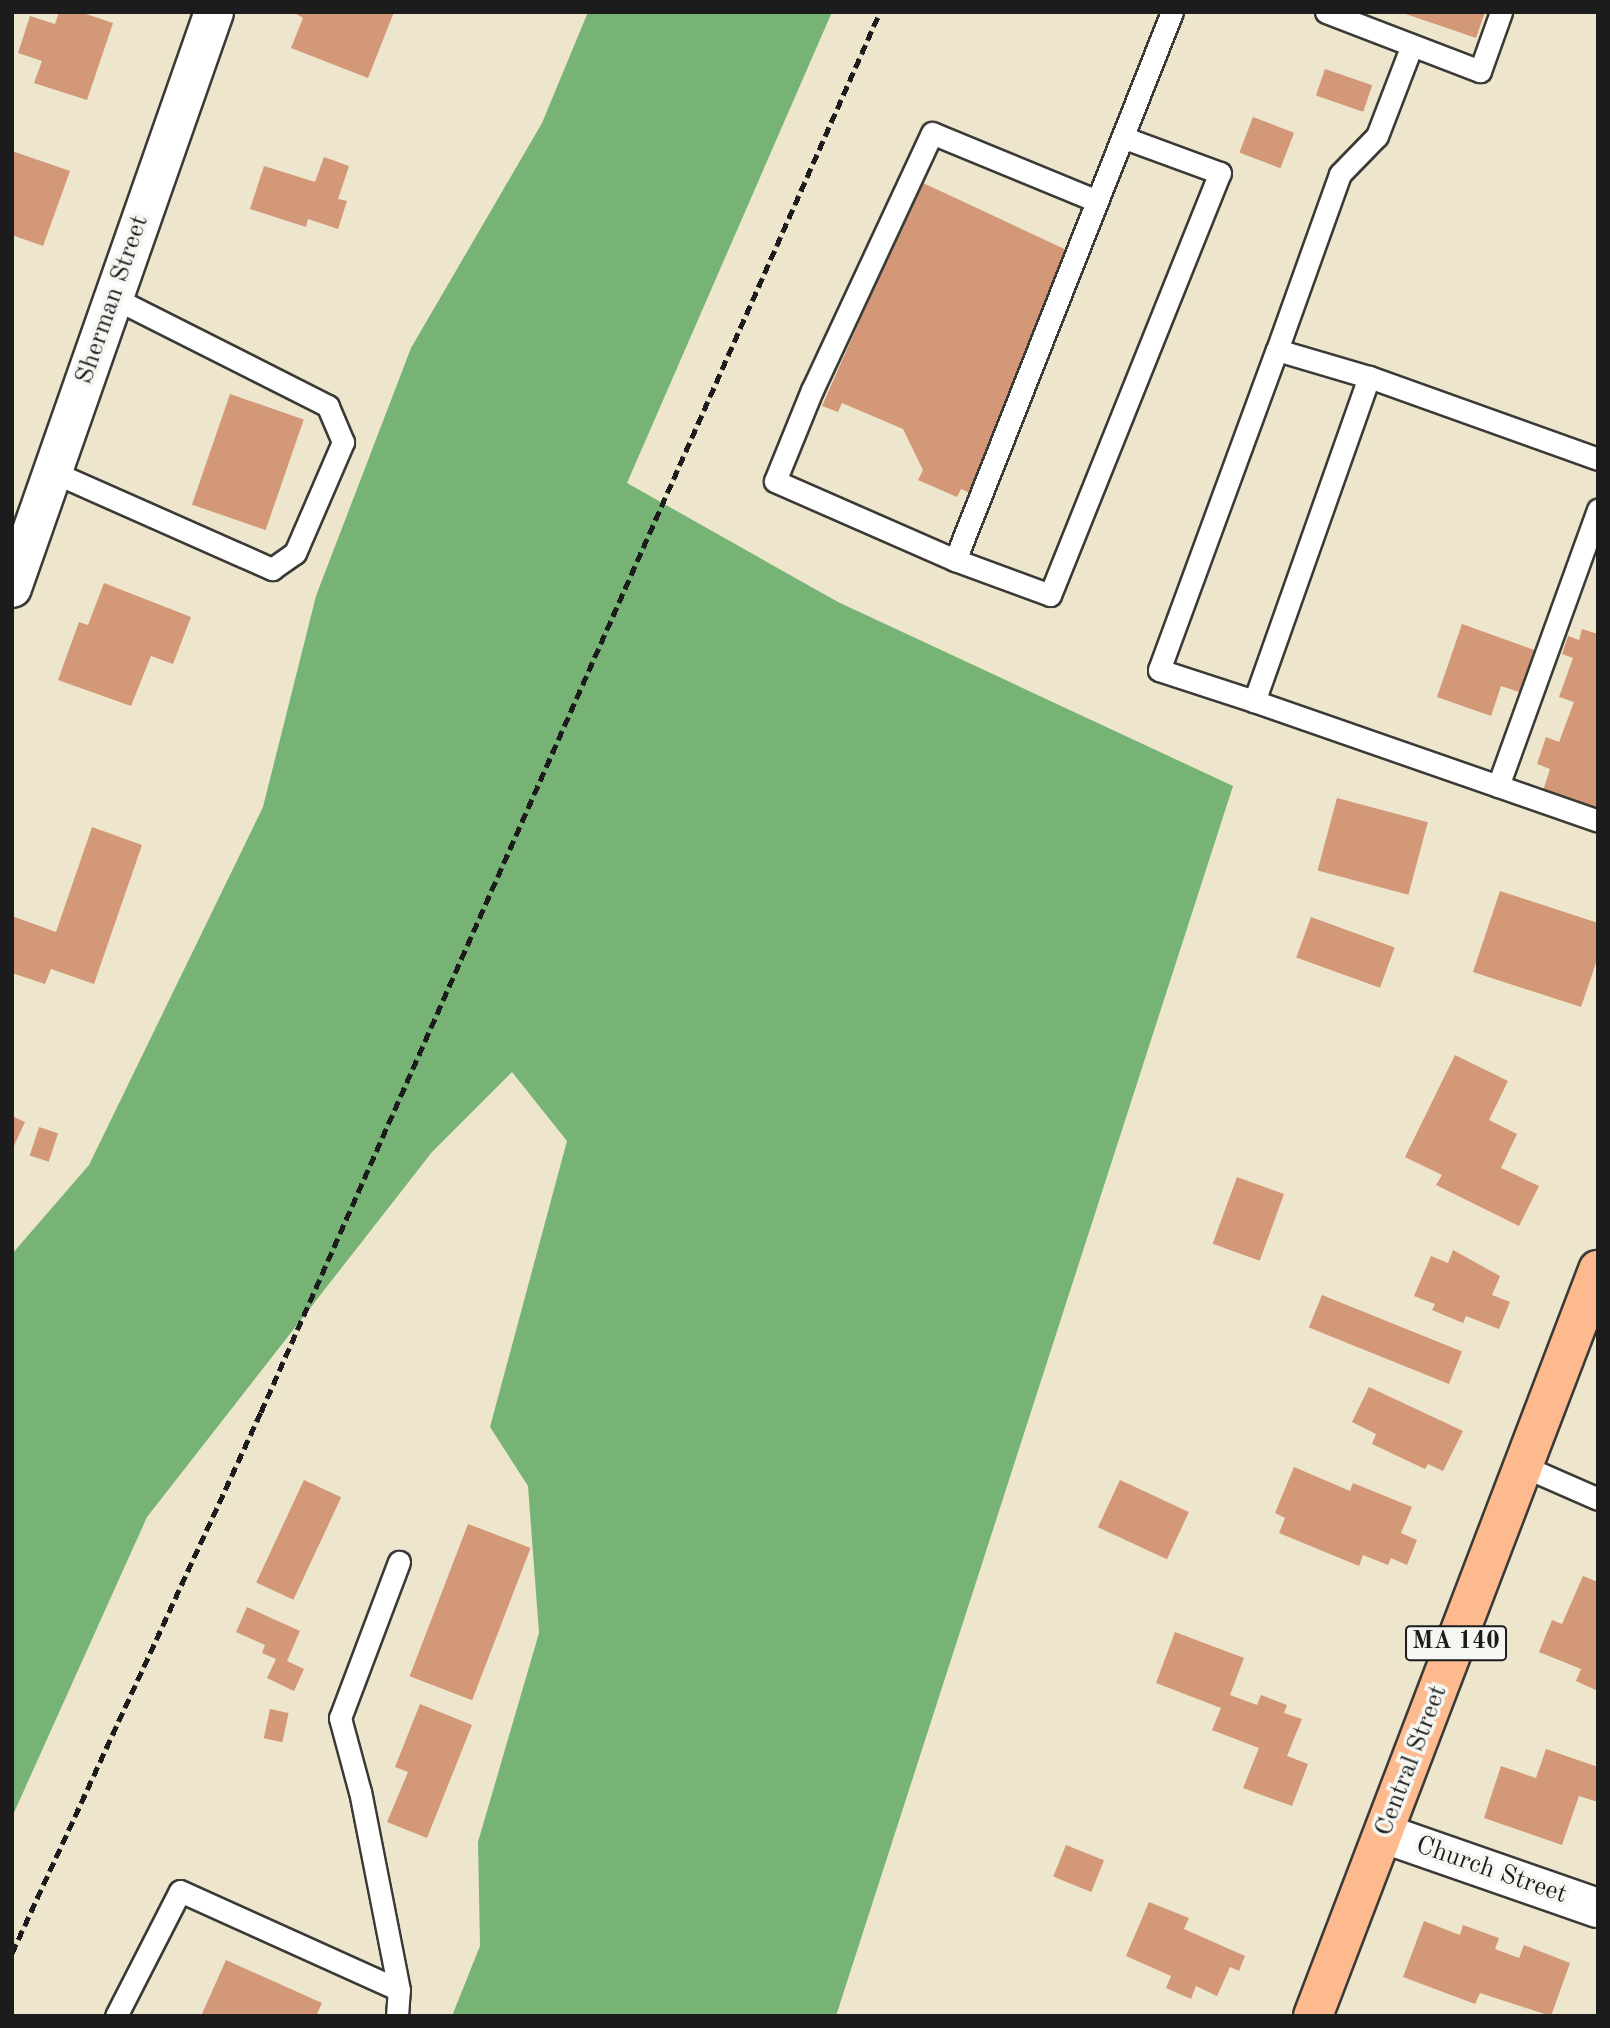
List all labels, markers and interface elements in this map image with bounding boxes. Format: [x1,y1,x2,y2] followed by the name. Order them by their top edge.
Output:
[70,211,156,389] street label: Sherman Street
[1404,1623,1508,1664] road number: MA 140
[1369,1681,1455,1841] street label: Central Street
[1411,1831,1571,1911] street label: Church Street

